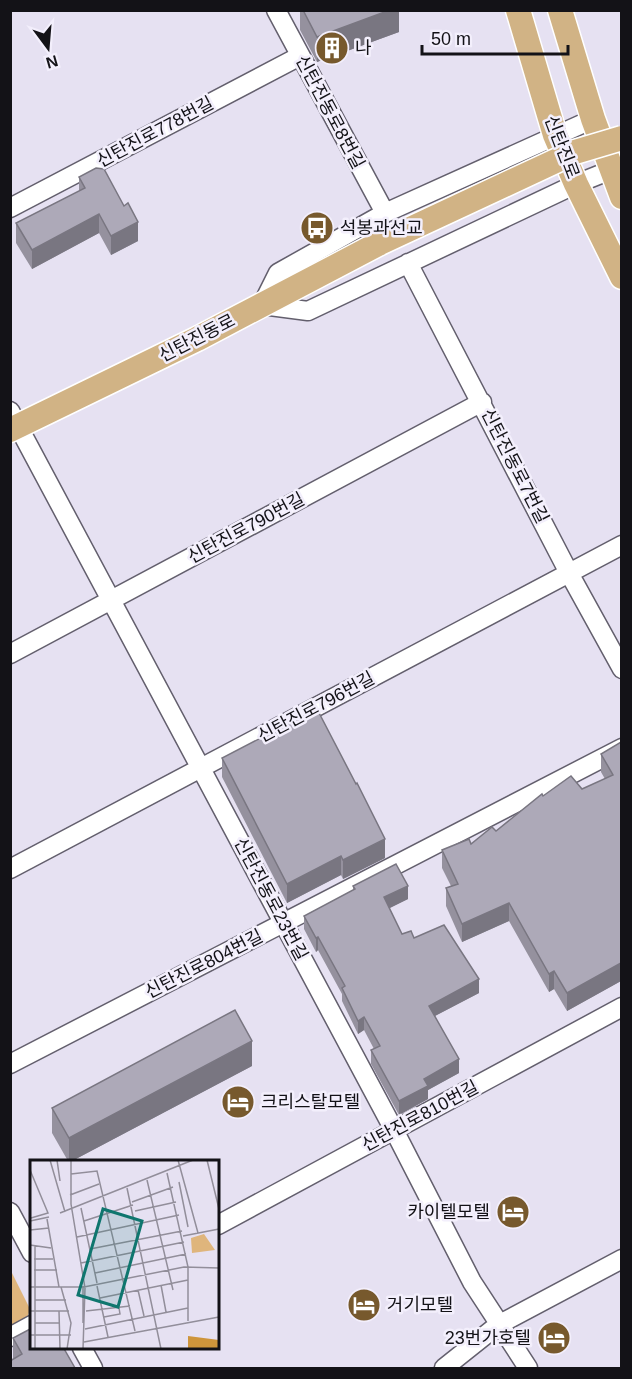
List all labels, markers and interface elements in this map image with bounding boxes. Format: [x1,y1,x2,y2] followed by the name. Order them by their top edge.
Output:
[18,18,78,78] north arrow
[422,18,568,56] scale bar
[431,29,471,49] text: 50 m
[314,30,350,66] building icon: 나
[355,38,372,58] place label: 나
[44,52,60,72] text: N
[292,52,368,172] street label: 신탄진동로8번길
[93,93,217,171] street label: 신탄진로778번길
[541,112,583,182] street label: 신탄진로
[299,210,335,246] bus stop icon: 석봉과선교
[340,218,423,238] place label: 석봉과선교
[156,310,238,366] street label: 신탄진동로
[478,405,552,527] street label: 신탄진동로7번길
[184,489,308,567] street label: 신탄진로790번길
[254,668,378,746] street label: 신탄진로796번길
[230,834,312,964] street label: 신탄진동로23번길
[142,926,266,1002] street label: 신탄진로804번길
[358,1077,482,1155] street label: 신탄진로810번길
[220,1084,256,1120] hotel icon: 크리스탈모텔
[261,1092,360,1112] place label: 크리스탈모텔
[30,1160,219,1349] inset map
[495,1194,531,1230] hotel icon: 카이텔모텔
[407,1202,490,1222] place label: 카이텔모텔
[346,1287,382,1323] hotel icon: 거기모텔
[387,1295,453,1315] place label: 거기모텔
[536,1320,572,1356] hotel icon: 23번가호텔
[445,1328,531,1348] place label: 23번가호텔

